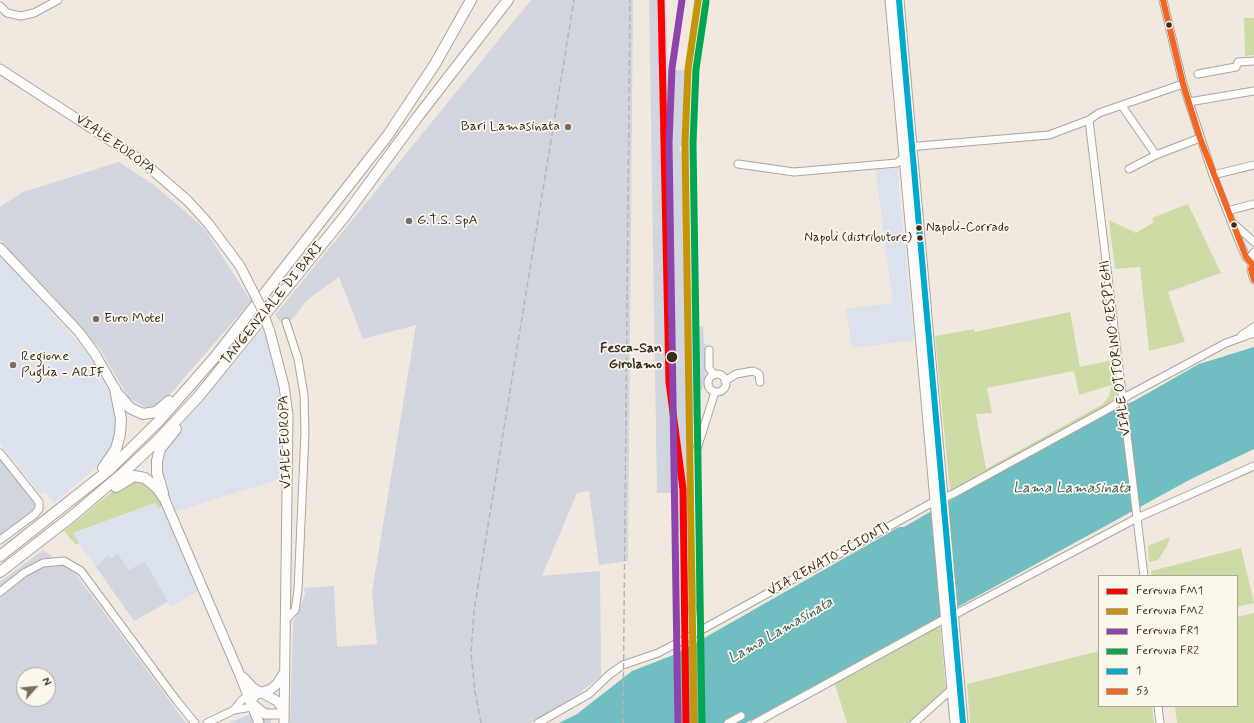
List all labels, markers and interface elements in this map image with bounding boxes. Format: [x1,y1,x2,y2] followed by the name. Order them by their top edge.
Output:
[1164,20,1174,30] unlabelled marker
[72,111,158,179] street label: VIALE EUROPA
[461,119,560,135] place label: Bari Lamasinata
[563,122,573,132] marker: Bari Lamasinata
[417,213,478,229] place label: G.T.S. SpA
[404,216,414,226] marker: G.T.S. SpA
[926,220,1009,236] place label: Napoli-Corrado
[1229,220,1239,230] unlabelled marker
[914,223,924,233] marker: Napoli-Corrado
[804,230,912,246] place label: Napoli (distributore)
[915,233,925,243] marker: Napoli (distributore)
[218,239,328,369] street label: TANGENZIALE DI BARI
[1097,259,1135,437] street label: VIALE OTTORINO RESPIGHI
[104,311,164,327] place label: Euro Motel
[91,314,101,324] marker: Euro Motel
[600,341,662,374] place label: Fesca-San Girolamo
[21,349,105,382] place label: Regione Puglia - ARIF
[665,350,679,364] marker: Fesca-San Girolamo
[8,360,18,370] marker: Regione Puglia - ARIF
[276,395,296,489] street label: VIALE EUROPA
[1013,480,1131,498] water label: Lama Lamasinata
[765,519,893,601] street label: VIA RENATO SCIONTI
[1098,575,1238,707] legend
[1136,583,1203,599] text: Ferrovia FM1
[725,594,837,668] water label: Lama Lamasinata
[1136,603,1204,619] text: Ferrovia FM2
[1136,623,1199,639] text: Ferrovia FR1
[1136,643,1199,659] text: Ferrovia FR2
[1136,663,1141,679] text: 1
[16,667,56,707] north arrow
[38,676,54,688] text: N
[1136,683,1148,699] text: 53

